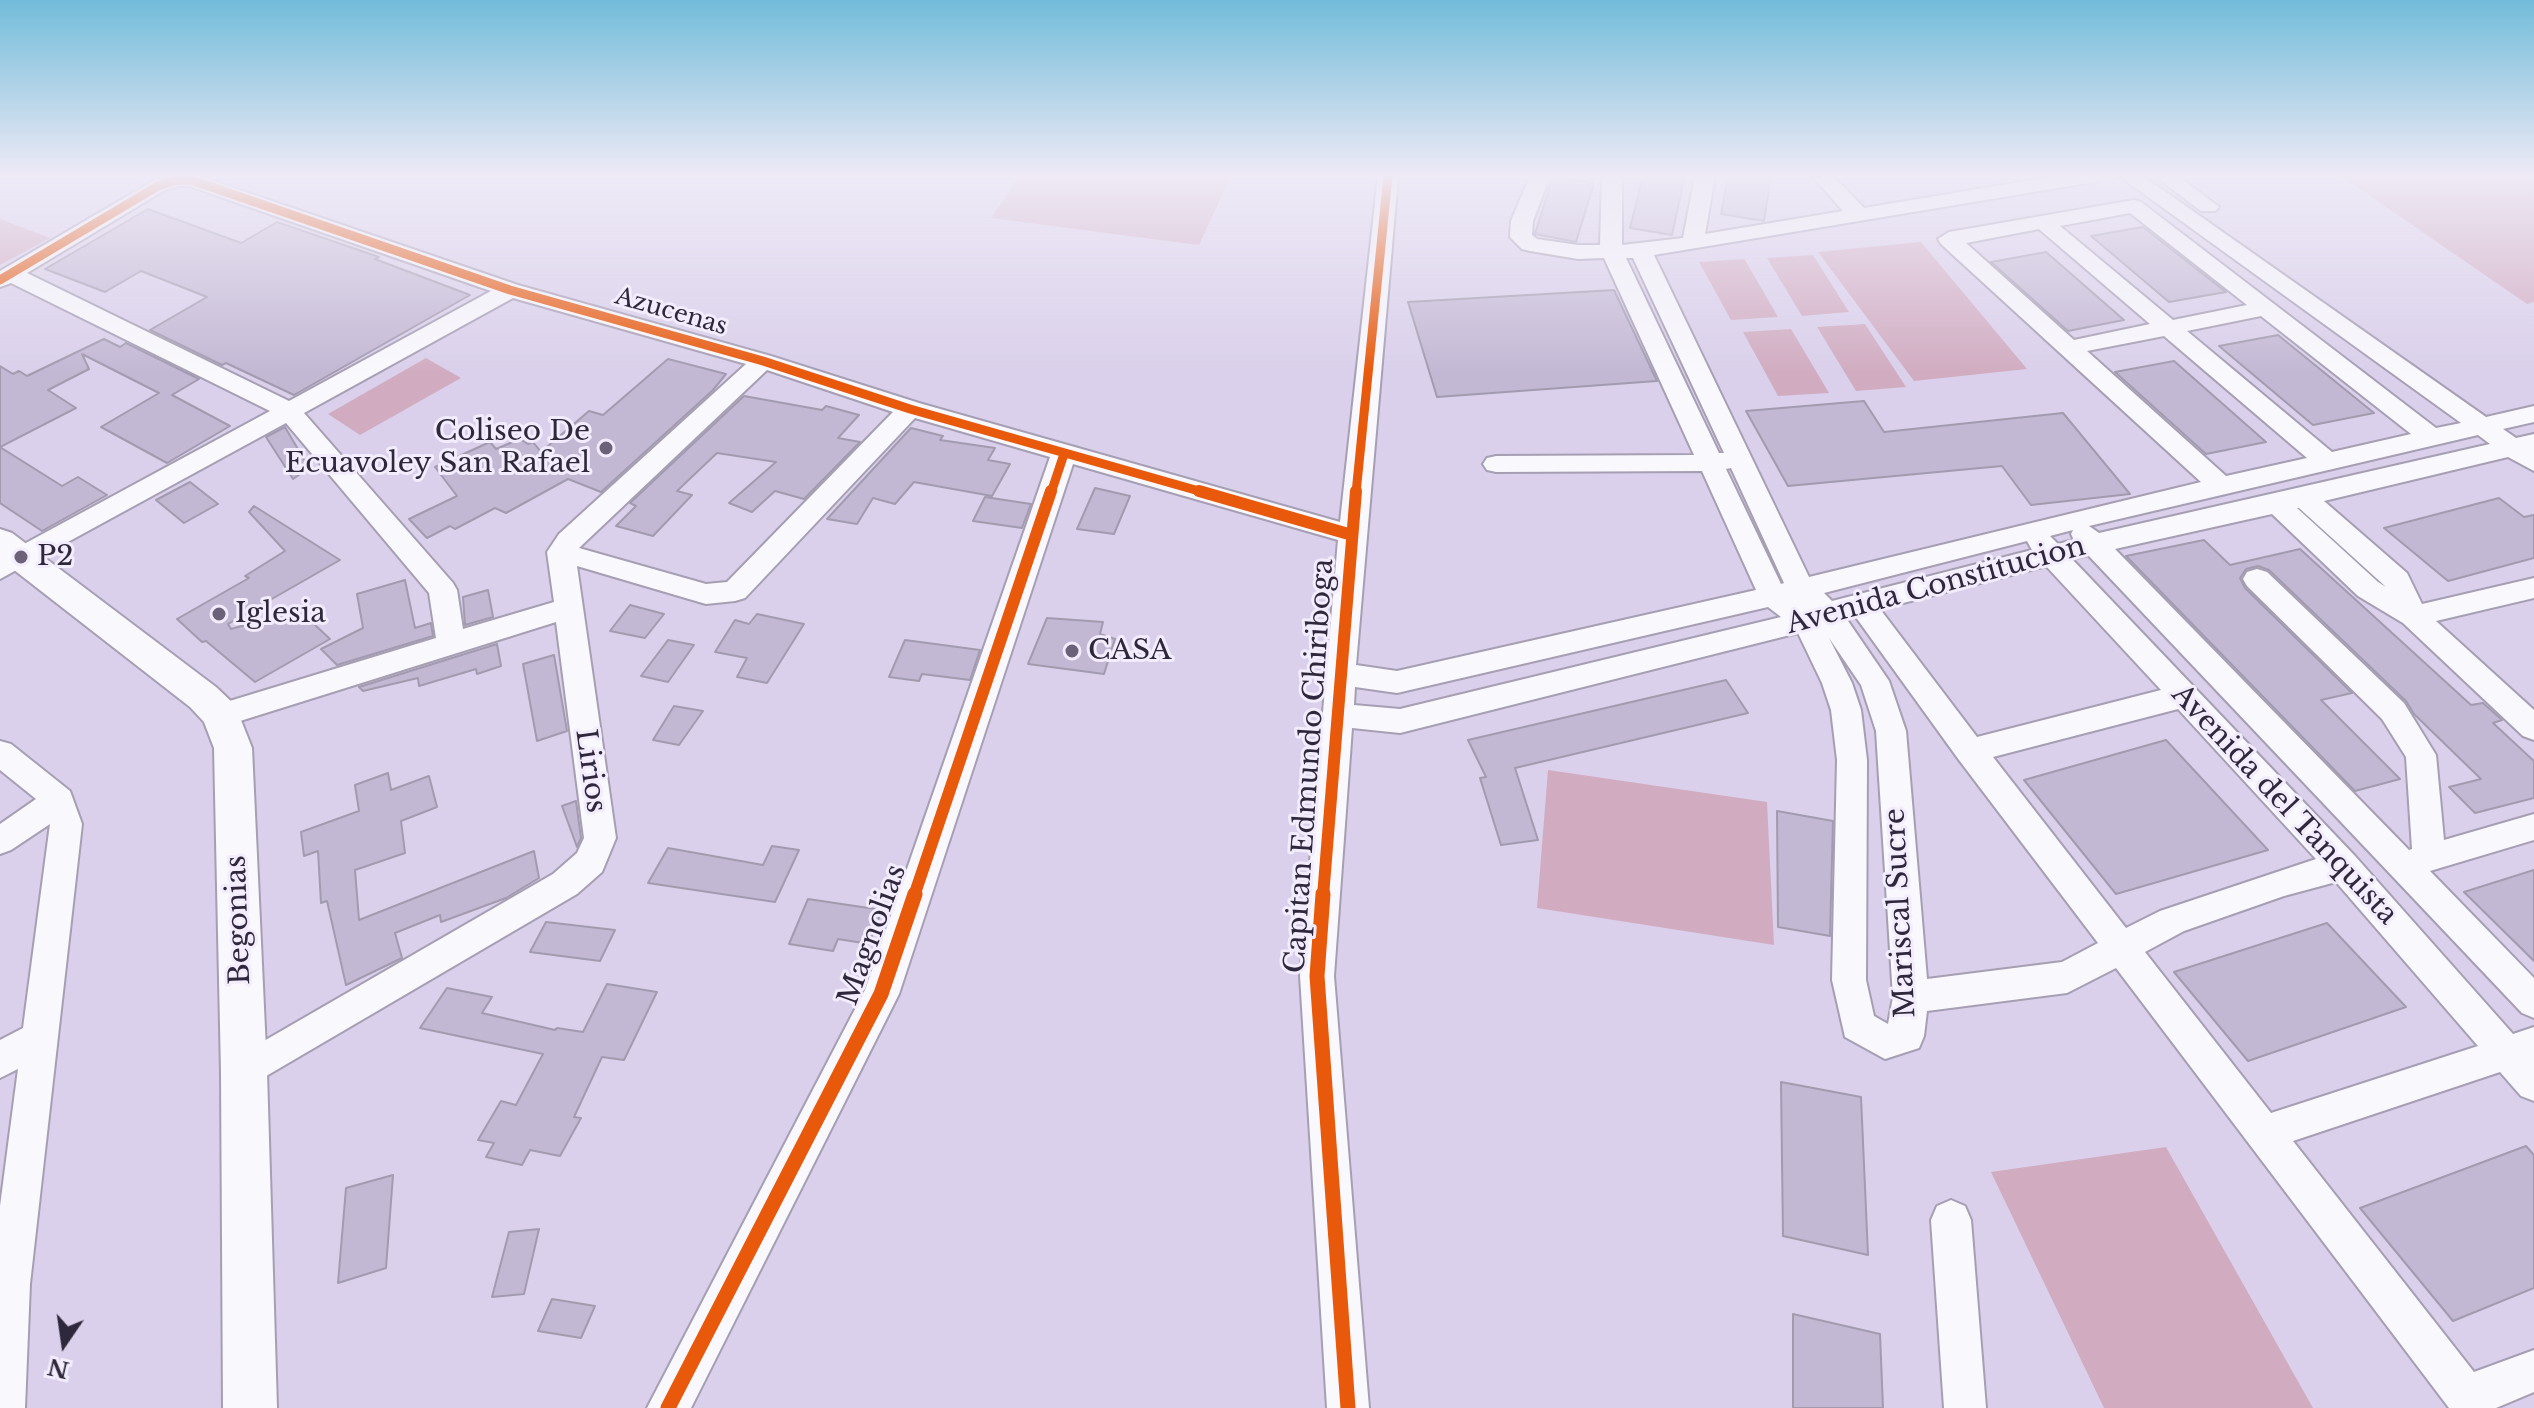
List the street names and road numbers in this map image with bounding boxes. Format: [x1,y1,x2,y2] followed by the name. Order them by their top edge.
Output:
[612,282,730,342] street label: Azucenas
[1783,530,2089,642] street label: Avenida Constitucion
[1279,558,1341,974] street label: Capitan Edmundo Chiriboga
[2164,678,2404,932] street label: Avenida del Tanquista
[568,727,612,815] street label: Lirios
[1879,807,1923,1019] street label: Mariscal Sucre
[220,855,258,985] street label: Begonias
[832,860,914,1010] street label: Magnolias

